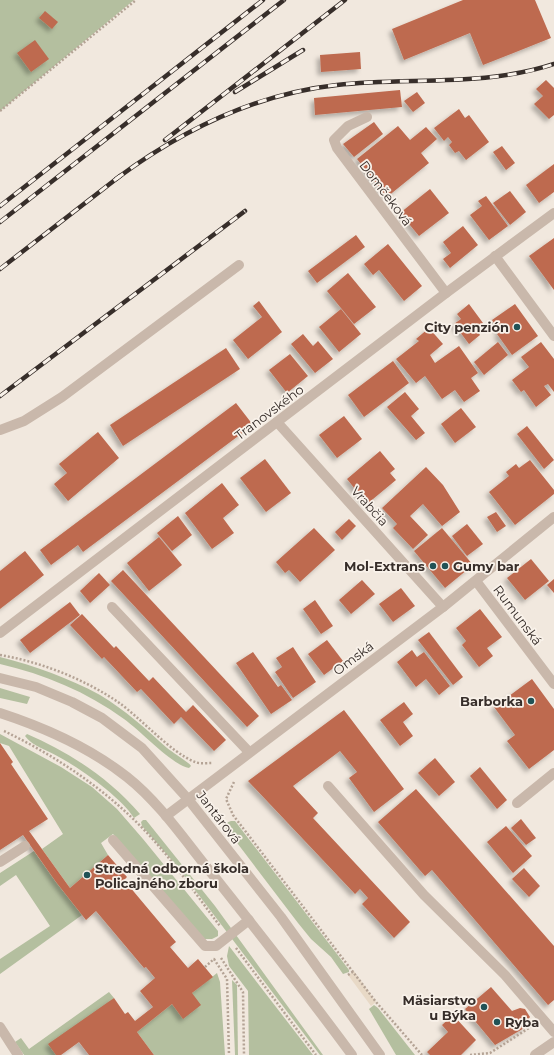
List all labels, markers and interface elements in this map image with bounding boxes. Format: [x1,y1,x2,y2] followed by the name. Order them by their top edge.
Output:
[356,157,416,229] street label: Domčeková
[424,319,509,335] place label: City penzión
[512,322,522,332] marker: City penzión
[231,381,307,443] street label: Tranovského
[348,483,392,529] street label: Vrabčia
[344,558,425,574] place label: Mol-Extrans
[453,558,520,574] place label: Gumy bar
[428,561,438,571] marker: Mol-Extrans
[440,561,450,571] marker: Gumy bar
[490,582,546,648] street label: Rumunská
[330,638,376,678] street label: Omská
[460,693,523,709] place label: Barborka
[526,696,536,706] marker: Barborka
[193,786,245,847] street label: Jantárová
[95,860,249,891] place label: Stredná odborná škola Policajného zboru
[82,870,92,880] marker: Stredná odborná škola Policajného zboru
[403,992,476,1023] place label: Mäsiarstvo u Býka
[479,1002,489,1012] marker: Mäsiarstvo u Býka
[505,1014,539,1030] place label: Ryba
[492,1017,502,1027] marker: Ryba

